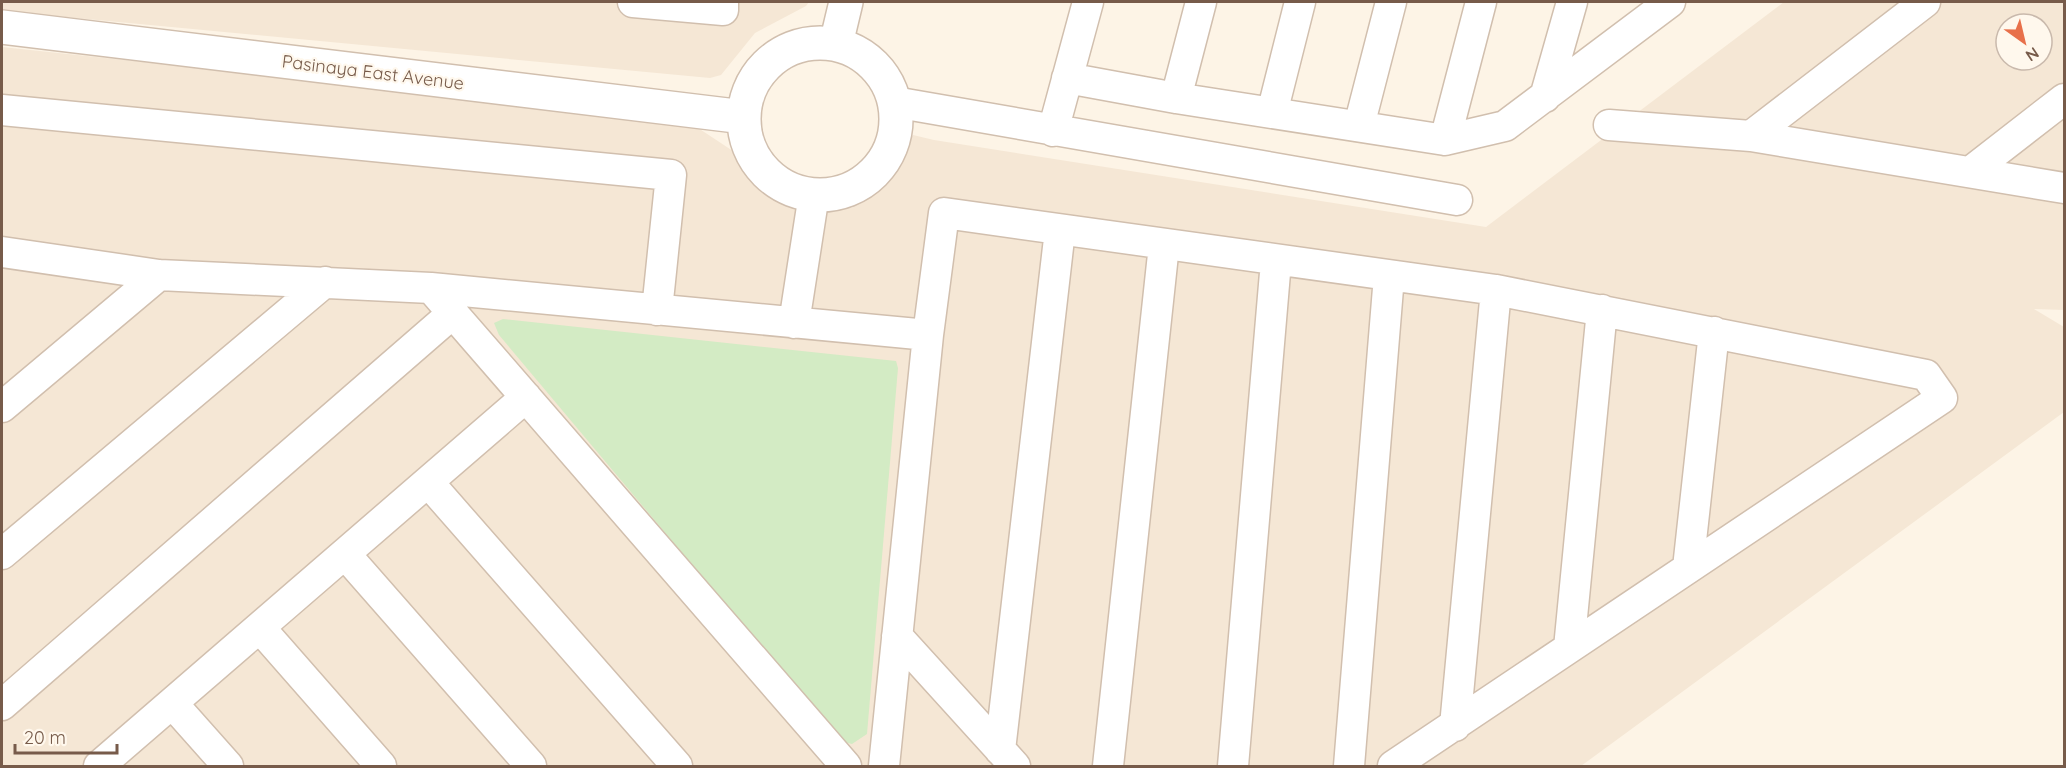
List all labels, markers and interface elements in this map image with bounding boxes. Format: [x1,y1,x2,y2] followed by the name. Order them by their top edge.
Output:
[1994,12,2054,72] north arrow
[2022,43,2043,66] text: N
[281,49,465,95] street label: Pasinaya East Avenue
[15,717,117,755] scale bar
[24,726,66,749] text: 20 m

